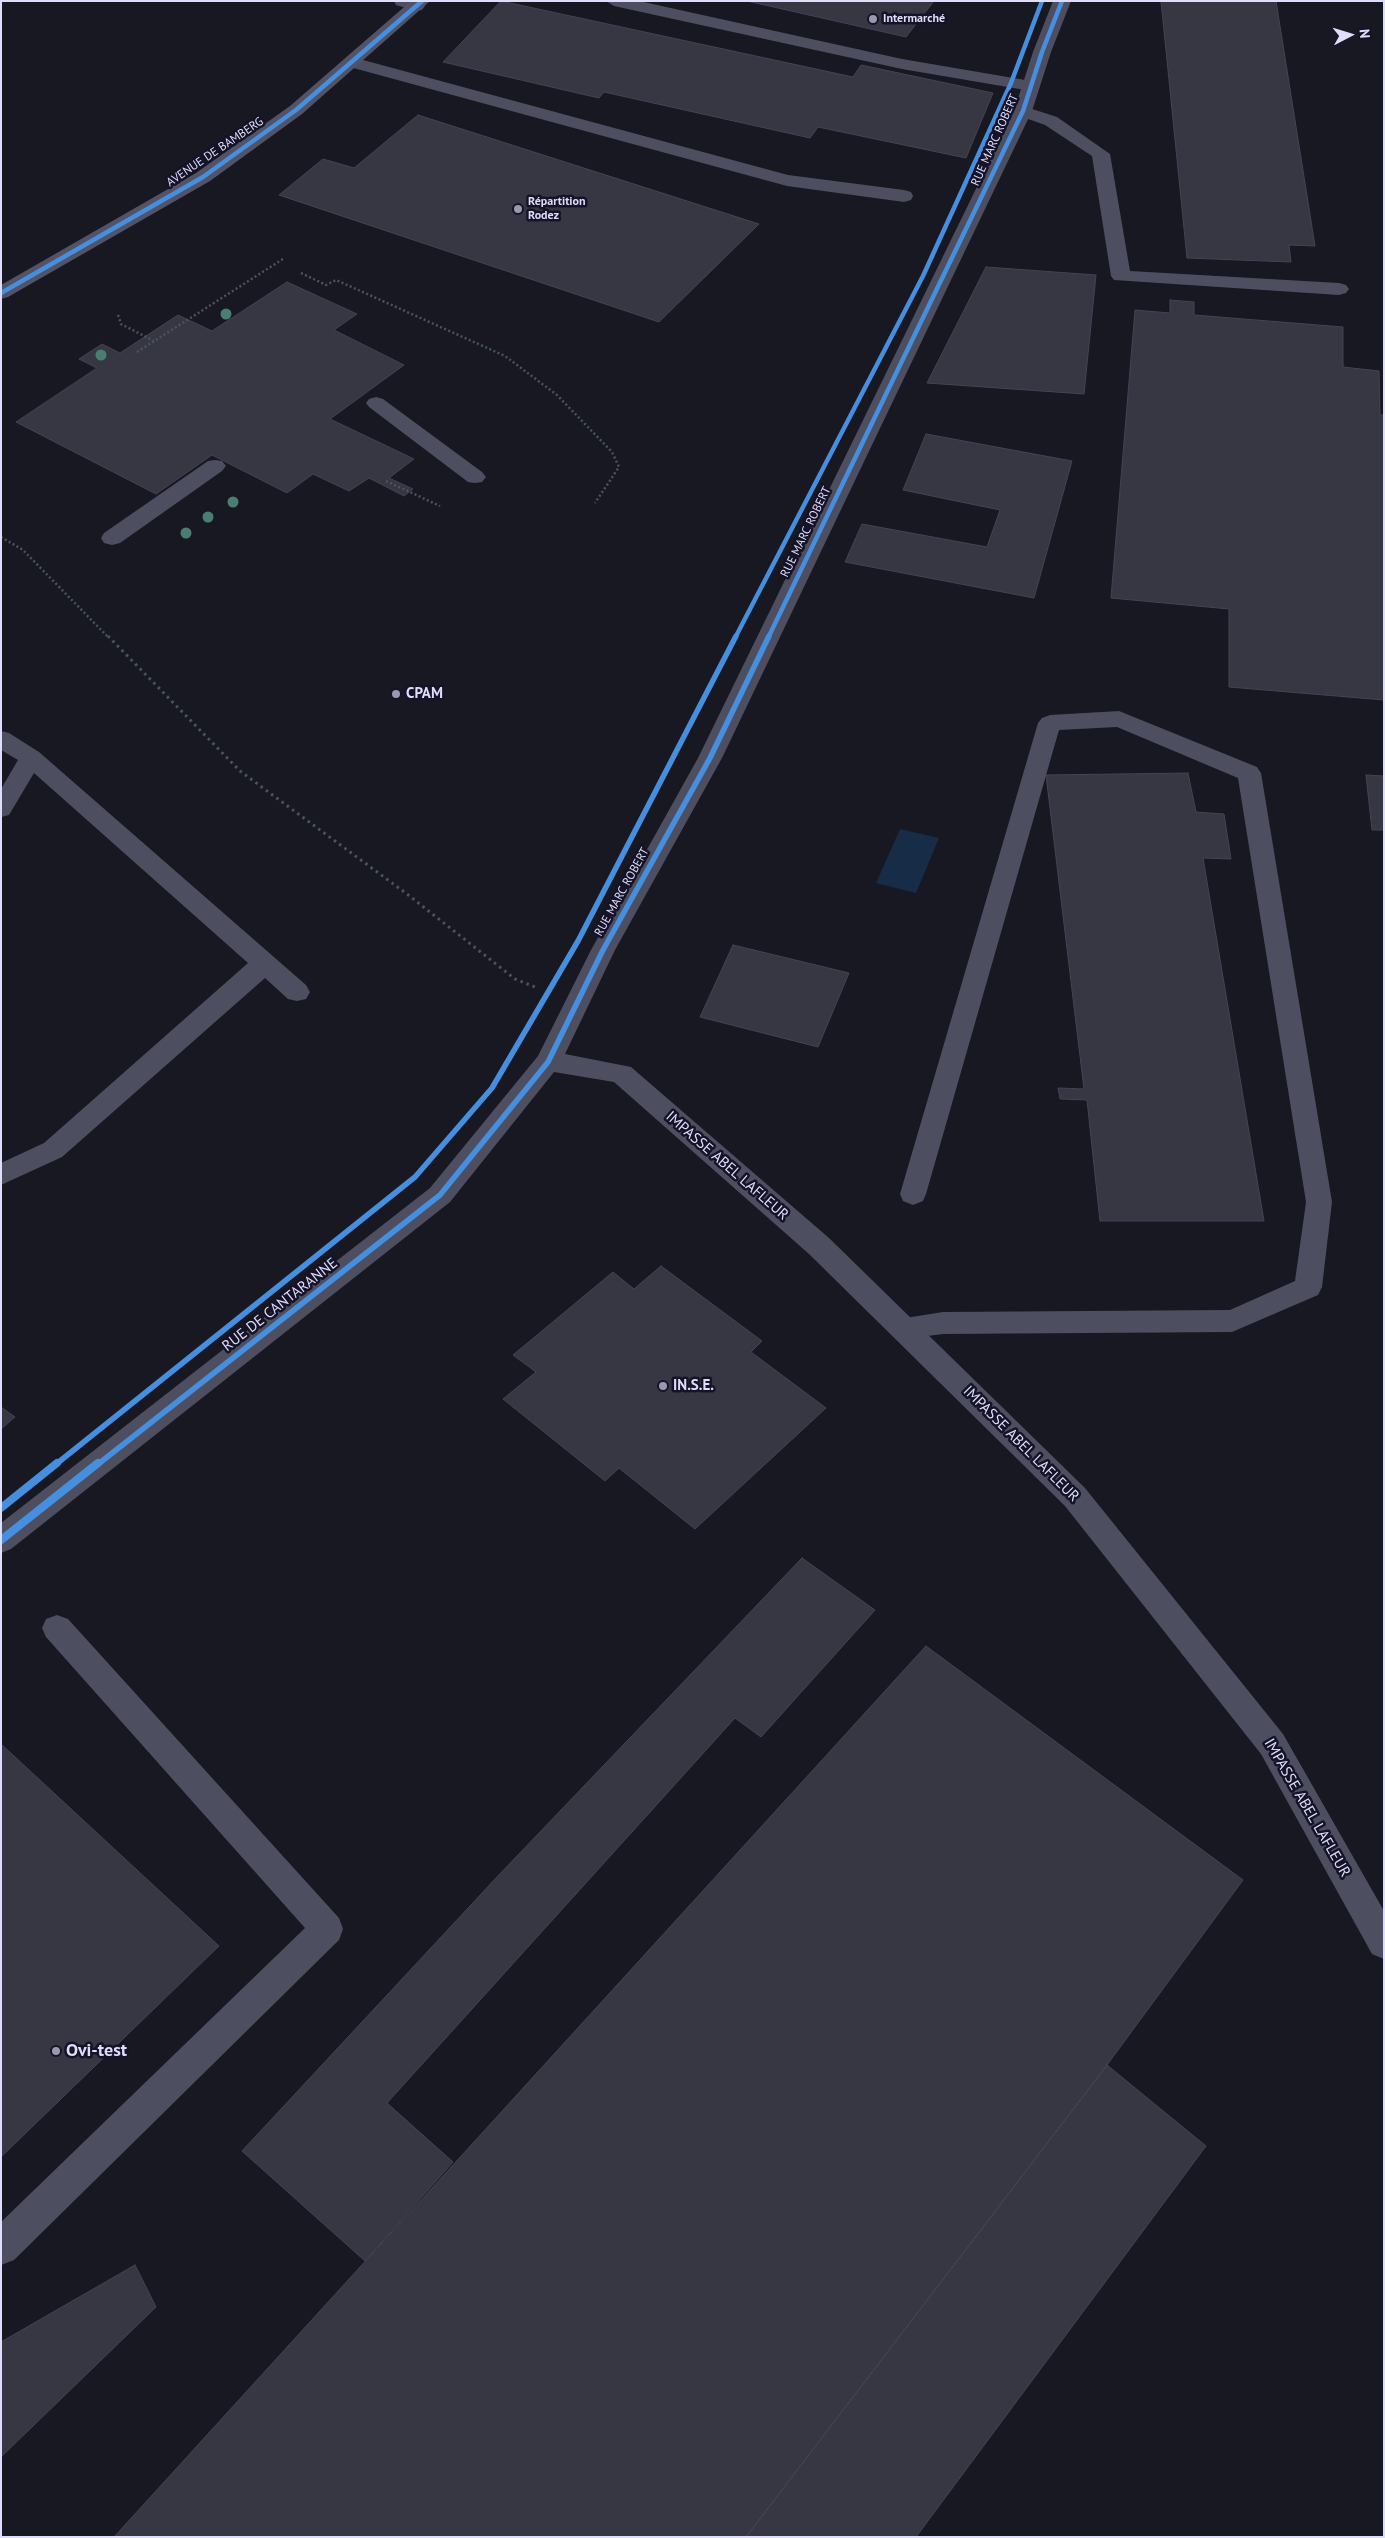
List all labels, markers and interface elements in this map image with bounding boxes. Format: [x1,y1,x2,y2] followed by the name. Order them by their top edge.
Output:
[1325,10,1375,60] north arrow
[883,12,945,26] place label: Intermarché
[867,13,879,25] marker: Intermarché
[1356,28,1374,39] text: N
[968,92,1022,188] street label: RUE MARC ROBERT
[164,114,266,190] street label: AVENUE DE BAMBERG
[528,195,586,223] place label: Répartition Rodez
[512,203,524,215] marker: Répartition Rodez
[778,484,834,580] street label: RUE MARC ROBERT
[406,685,443,703] place label: CPAM
[390,688,402,700] marker: CPAM
[592,845,652,939] street label: RUE MARC ROBERT
[662,1108,792,1224] street label: IMPASSE ABEL LAFLEUR
[219,1254,341,1356] street label: RUE DE CANTARANNE
[673,1377,714,1395] place label: IN.S.E.
[657,1380,669,1392] marker: IN.S.E.
[959,1382,1083,1506] street label: IMPASSE ABEL LAFLEUR
[1260,1736,1354,1880] street label: IMPASSE ABEL LAFLEUR
[66,2040,127,2062] place label: Ovi-test
[50,2045,62,2057] marker: Ovi-test

